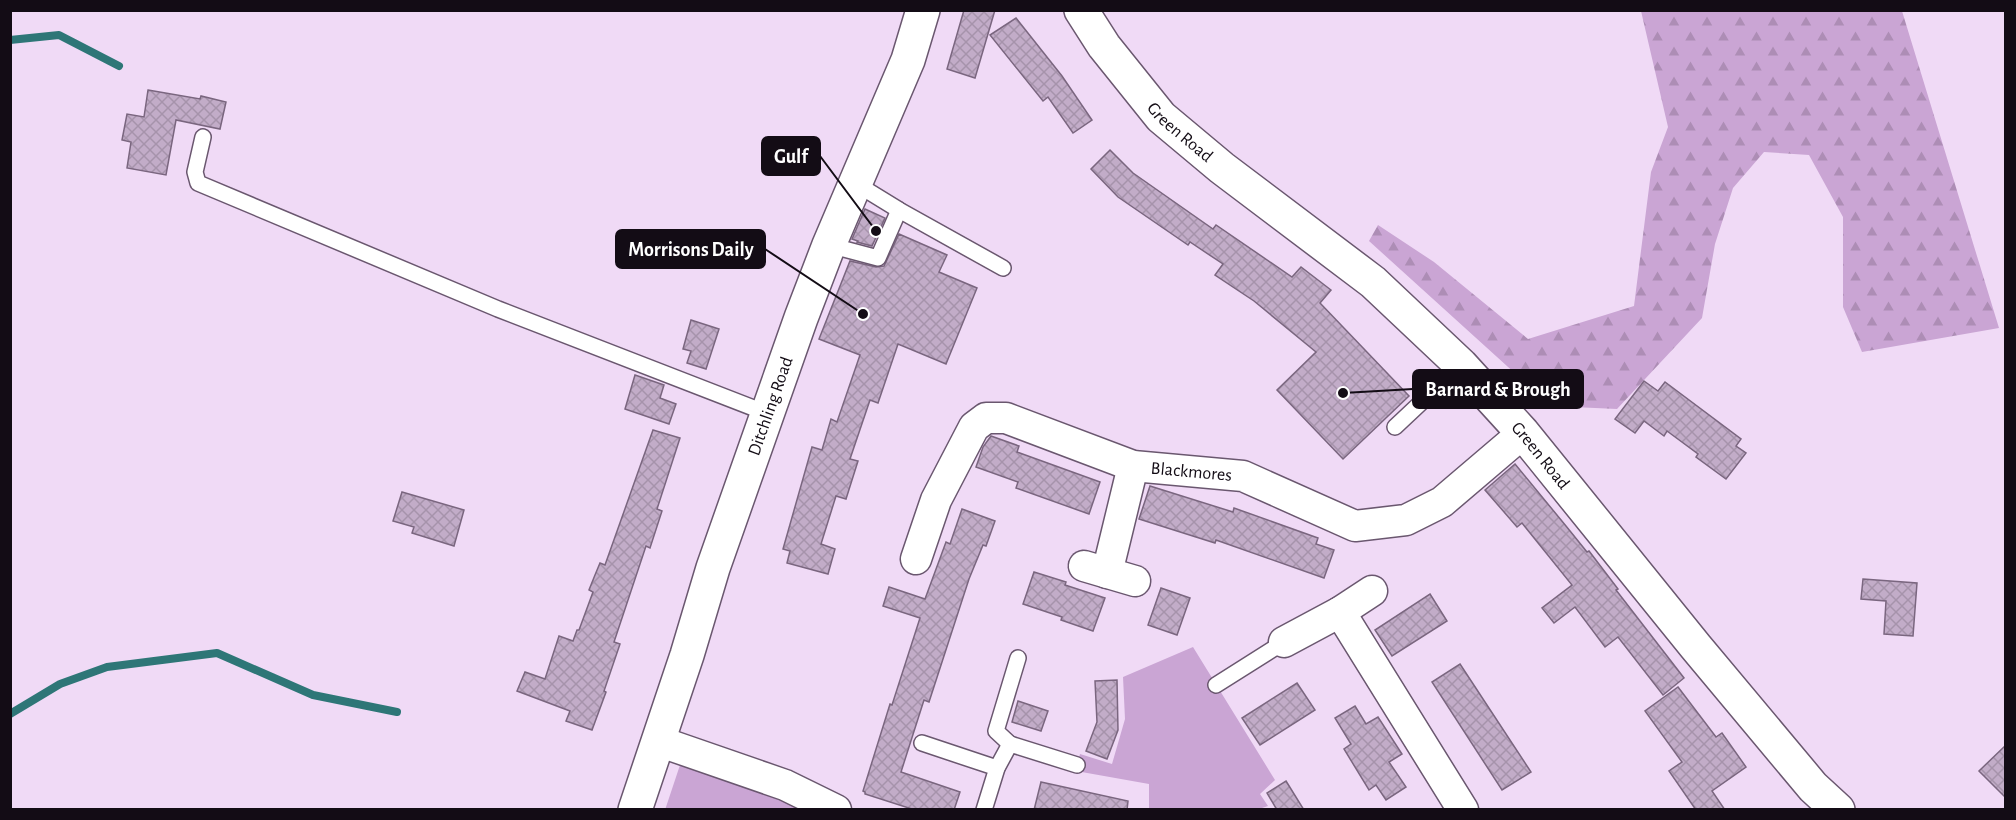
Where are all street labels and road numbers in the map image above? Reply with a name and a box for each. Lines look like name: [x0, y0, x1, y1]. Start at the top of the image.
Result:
street label: Green Road: [1143, 99, 1216, 166]
street label: Ditchling Road: [745, 355, 797, 458]
street label: Green Road: [1508, 419, 1573, 493]
street label: Blackmores: [1150, 460, 1233, 485]

